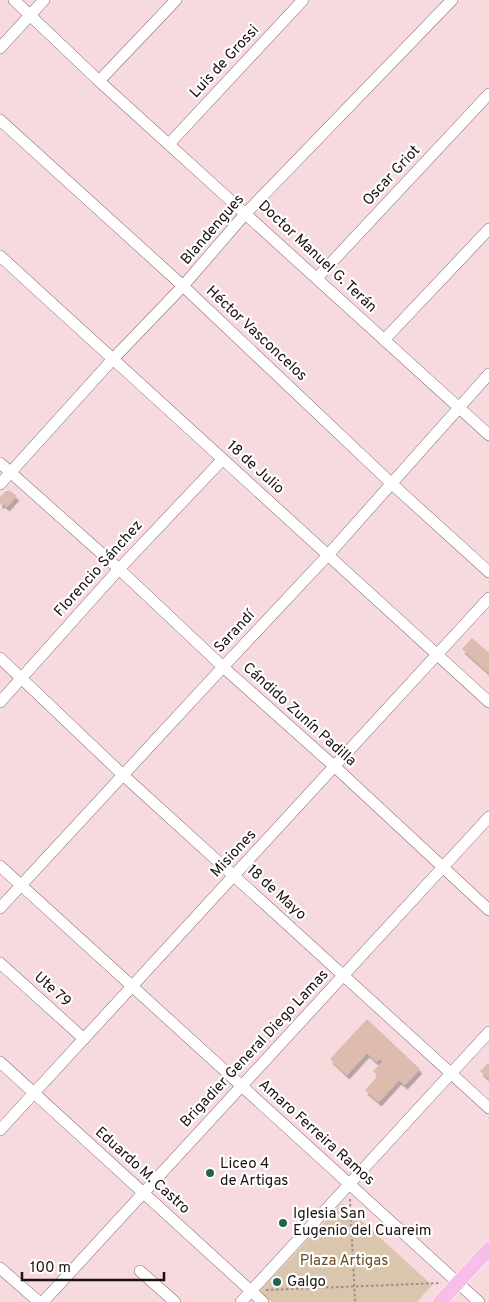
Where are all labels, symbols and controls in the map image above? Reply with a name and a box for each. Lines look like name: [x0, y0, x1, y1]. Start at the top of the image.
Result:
street label: Luis de Grossi: [186, 21, 264, 103]
street label: Oscar Griot: [359, 142, 425, 210]
street label: Blandengues: [177, 191, 249, 269]
street label: Doctor Manuel G. Terán: [254, 197, 380, 317]
street label: Héctor Vasconcelos: [201, 282, 311, 386]
street label: 18 de Julio: [222, 437, 288, 499]
street label: Florencio Sánchez: [51, 517, 147, 621]
street label: Sarandí: [210, 606, 260, 657]
street label: Cándido Zunín Padilla: [238, 659, 360, 771]
street label: Misiones: [207, 826, 261, 882]
street label: 18 de Mayo: [242, 861, 310, 925]
street label: Brigadier General Diego Lamas: [177, 966, 333, 1132]
street label: Ute 79: [29, 968, 75, 1012]
street label: Amaro Ferreira Ramos: [254, 1076, 378, 1190]
street label: Eduardo M. Castro: [90, 1123, 194, 1219]
place label: Liceo 4 de Artigas: [220, 1155, 288, 1191]
marker: Liceo 4 de Artigas: [204, 1167, 216, 1179]
place label: Iglesia San Eugenio del Cuareim: [293, 1205, 431, 1241]
marker: Iglesia San Eugenio del Cuareim: [277, 1217, 289, 1229]
scale bar: [22, 1250, 165, 1282]
park label: Plaza Artigas: [300, 1252, 388, 1271]
text: 100 m: [30, 1259, 71, 1278]
place label: Galgo: [287, 1273, 326, 1292]
marker: Galgo: [271, 1276, 283, 1288]

